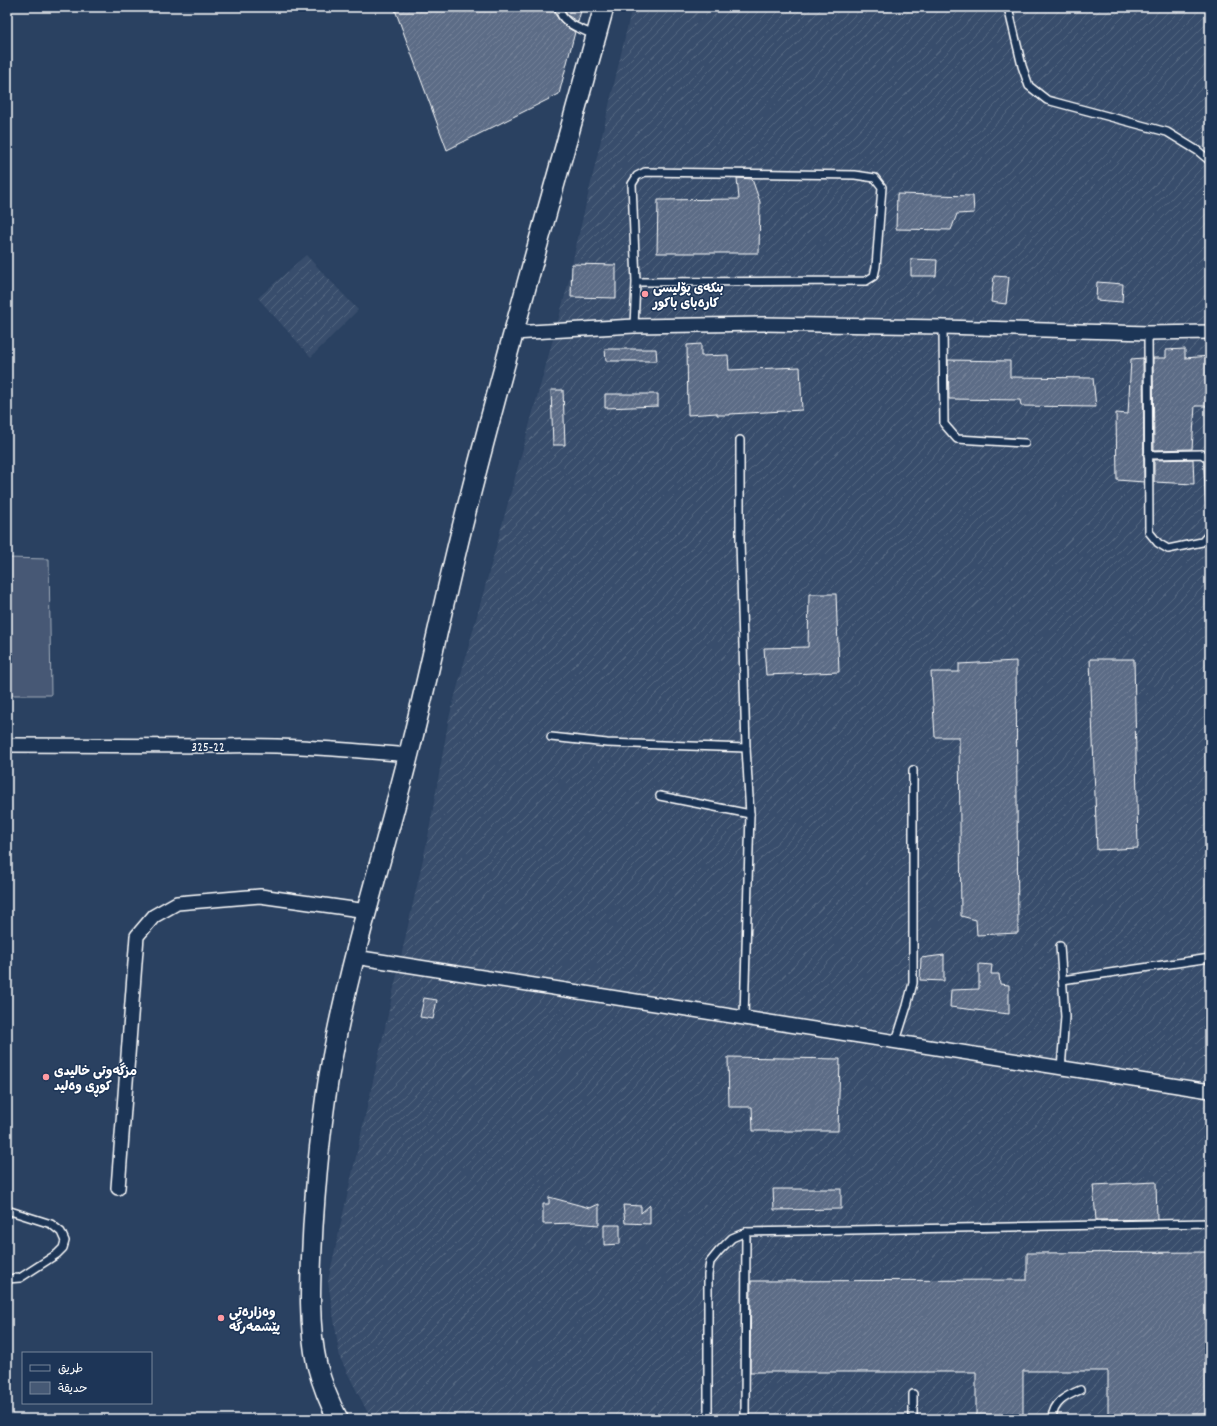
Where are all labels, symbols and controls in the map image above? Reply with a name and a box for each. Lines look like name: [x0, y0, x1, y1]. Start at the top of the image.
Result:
place label: بنکەی پۆلیسی کارەبای باکور: [652, 280, 724, 314]
marker: بنکەی پۆلیسی کارەبای باکور: [640, 289, 650, 299]
street label: 325-22: [191, 739, 225, 758]
place label: مزگەوتی خالیدی کوڕی وەلید: [54, 1062, 137, 1097]
marker: مزگەوتی خالیدی کوڕی وەلید: [41, 1072, 51, 1082]
place label: وەزارەتی پێشمەرگە: [229, 1304, 280, 1338]
marker: وەزارەتی پێشمەرگە: [216, 1313, 226, 1323]
legend: [22, 1352, 152, 1404]
text: طريق: [58, 1361, 83, 1378]
text: حديقة: [58, 1381, 87, 1398]

